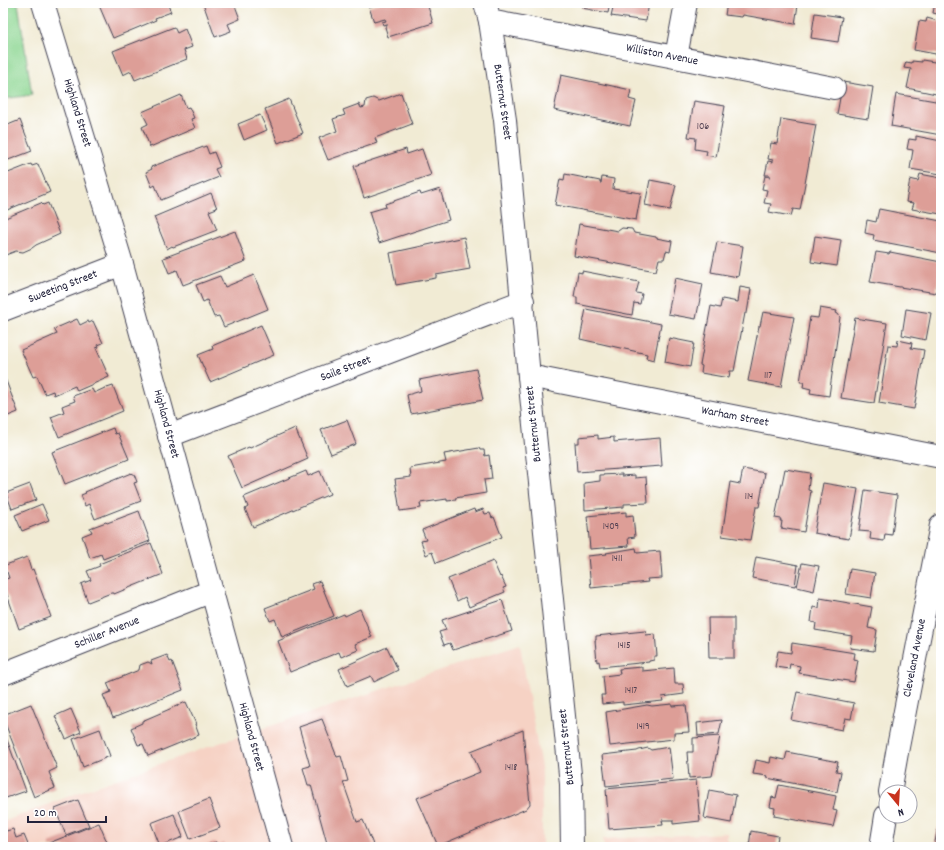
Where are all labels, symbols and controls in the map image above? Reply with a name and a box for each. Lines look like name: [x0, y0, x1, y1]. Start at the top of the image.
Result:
street label: Williston Avenue: [625, 40, 699, 70]
street label: Butternut Street: [488, 63, 516, 142]
street label: Highland Street: [59, 77, 96, 150]
house number: 106: [697, 120, 709, 134]
street label: Sweeting Street: [26, 266, 101, 308]
street label: Saile Street: [318, 351, 374, 386]
house number: 117: [764, 369, 772, 383]
street label: Butternut Street: [521, 385, 546, 463]
street label: Highland Street: [149, 388, 184, 461]
street label: Warham Street: [700, 402, 771, 432]
house number: 114: [745, 490, 753, 504]
house number: 1409: [603, 520, 619, 534]
house number: 1411: [612, 552, 622, 566]
street label: Schiller Avenue: [72, 612, 142, 654]
street label: Cleveland Avenue: [899, 617, 931, 699]
house number: 1415: [617, 639, 631, 653]
house number: 1417: [625, 684, 637, 698]
street label: Highland Street: [234, 701, 269, 774]
street label: Butternut Street: [554, 708, 579, 786]
house number: 1419: [636, 720, 650, 734]
house number: 1418: [505, 761, 517, 775]
north arrow: [878, 784, 918, 824]
scale bar: [28, 798, 106, 824]
text: N: [895, 803, 906, 820]
text: 20 m: [34, 805, 57, 822]

